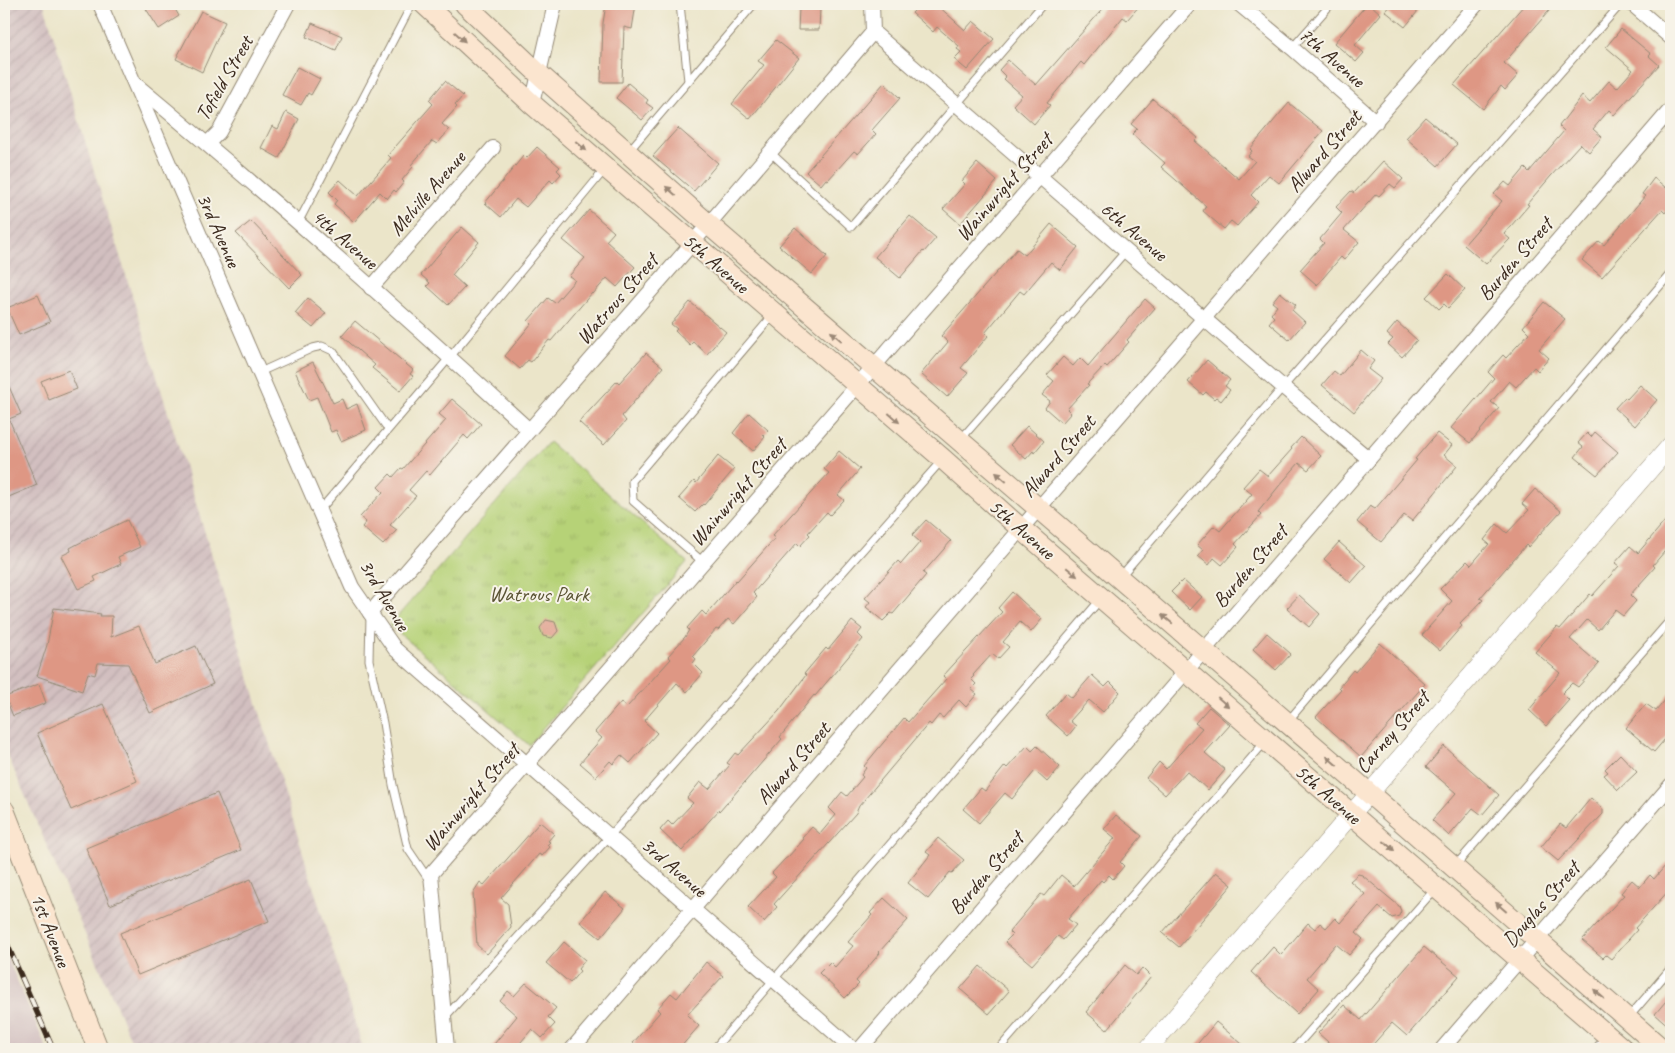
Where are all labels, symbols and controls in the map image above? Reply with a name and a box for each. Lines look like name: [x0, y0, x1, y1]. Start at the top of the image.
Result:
street label: 7th Avenue: [1294, 21, 1371, 94]
street label: Tofield Street: [189, 29, 260, 125]
one-way arrow: [454, 31, 466, 43]
street label: Alward Street: [1281, 103, 1368, 197]
street label: Wainwright Street: [950, 125, 1060, 246]
one-way arrow: [574, 140, 586, 152]
street label: Melville Avenue: [383, 144, 472, 241]
one-way arrow: [665, 186, 678, 197]
street label: 3rd Avenue: [191, 189, 247, 272]
street label: 6th Avenue: [1095, 196, 1174, 267]
street label: 4th Avenue: [307, 203, 384, 276]
street label: Burden Street: [1472, 210, 1560, 306]
street label: 5th Avenue: [678, 227, 755, 300]
street label: Watrous Street: [570, 246, 666, 350]
one-way arrow: [830, 330, 843, 341]
street label: Alward Street: [1015, 408, 1102, 502]
one-way arrow: [888, 412, 901, 423]
street label: Wainwright Street: [684, 430, 794, 551]
one-way arrow: [996, 471, 1008, 483]
street label: 5th Avenue: [984, 493, 1061, 566]
street label: Burden Street: [1207, 517, 1295, 613]
street label: 3rd Avenue: [354, 555, 417, 636]
one-way arrow: [1065, 566, 1078, 577]
park label: Watrous Park: [489, 581, 590, 607]
one-way arrow: [1160, 613, 1173, 624]
street label: Carney Street: [1349, 683, 1437, 779]
one-way arrow: [1216, 697, 1229, 708]
street label: Alward Street: [750, 715, 837, 809]
street label: Wainwright Street: [417, 735, 527, 856]
one-way arrow: [1326, 756, 1338, 767]
street label: 5th Avenue: [1290, 758, 1367, 831]
street label: Burden Street: [943, 824, 1031, 920]
street label: 3rd Avenue: [636, 831, 713, 903]
one-way arrow: [1382, 840, 1394, 852]
street label: Douglas Street: [1497, 854, 1587, 952]
street label: 1st Avenue: [25, 889, 77, 972]
one-way arrow: [1494, 902, 1507, 913]
one-way arrow: [1593, 988, 1605, 1000]

